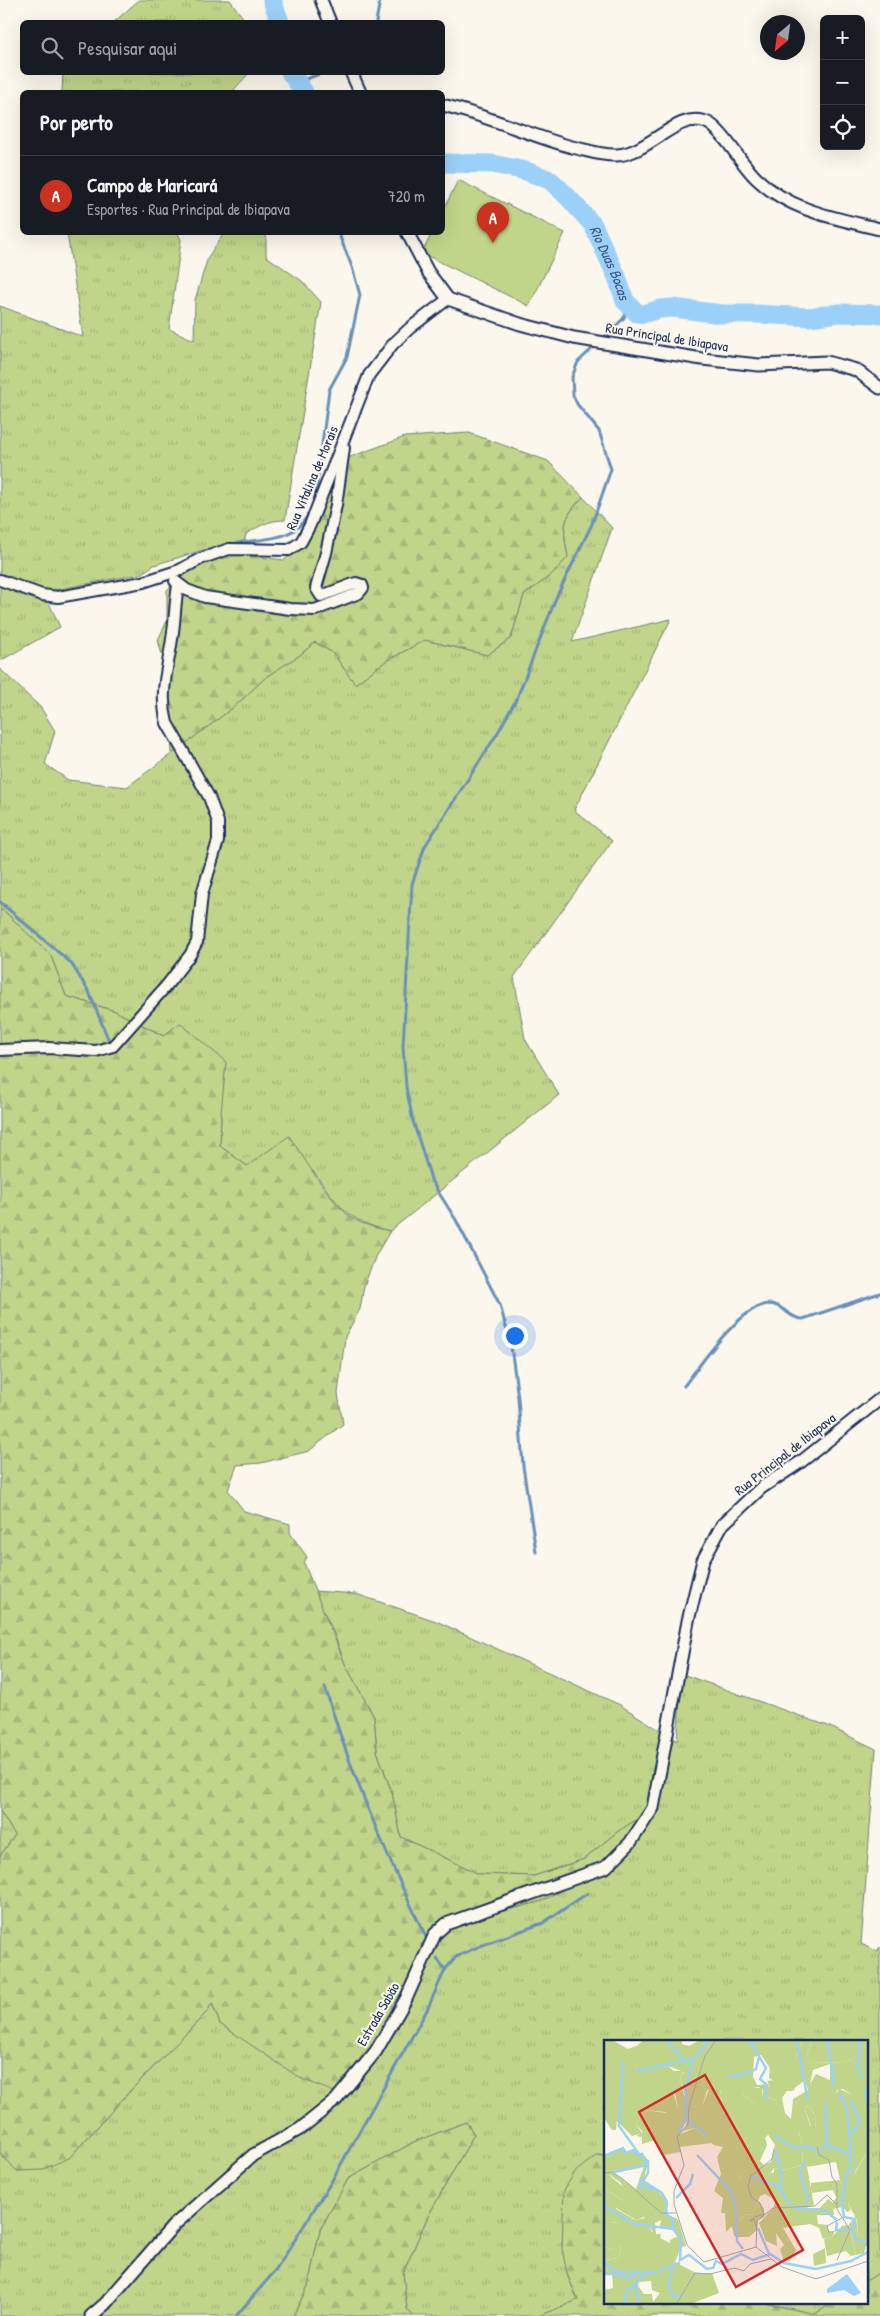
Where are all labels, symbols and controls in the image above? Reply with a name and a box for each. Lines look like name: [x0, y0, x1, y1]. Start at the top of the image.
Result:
north arrow: [760, 15, 805, 60]
map controls: [820, 15, 865, 150]
button: +: [820, 15, 865, 60]
search box: [20, 20, 445, 75]
icon: search: [38, 34, 66, 62]
text: Pesquisar aqui: [78, 35, 177, 61]
button: −: [820, 60, 865, 105]
button: locate: [820, 105, 865, 150]
text: Por perto: [40, 108, 113, 137]
text: Campo de Maricará: [87, 172, 217, 198]
text: A: [52, 185, 60, 207]
text: 720 m: [388, 185, 425, 207]
text: Esportes · Rua Principal de Ibiapava: [87, 198, 290, 220]
pin: A: [477, 202, 509, 243]
water label: Rio Duas Bocas: [585, 222, 635, 304]
street label: Rua Principal de Ibiapava: [604, 317, 730, 357]
street label: Rua Vitalina de Morais: [281, 423, 342, 533]
your location: [502, 1323, 528, 1349]
street label: Rua Principal de Ibiapava: [730, 1408, 840, 1500]
street label: Estrada Sabäo: [352, 1978, 404, 2049]
inset map: [604, 2040, 868, 2304]

